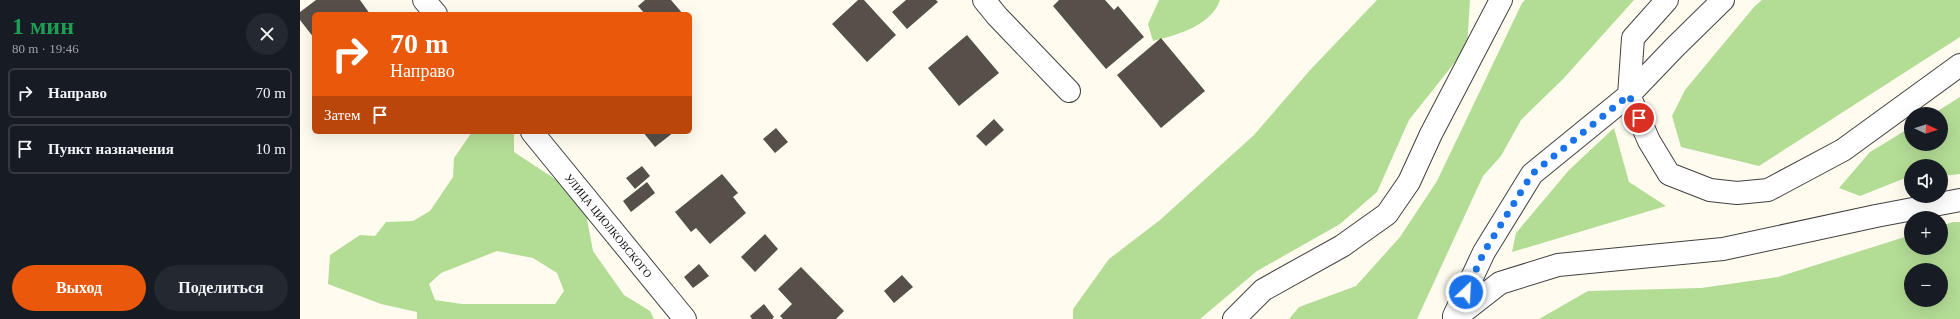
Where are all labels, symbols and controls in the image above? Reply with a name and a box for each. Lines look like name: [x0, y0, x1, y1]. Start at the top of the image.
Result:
text: 1 мин: [12, 13, 74, 39]
button: close: [246, 13, 288, 55]
icon: right: [324, 28, 376, 80]
text: 70 m: [390, 28, 448, 59]
text: 80 m · 19:46: [12, 41, 79, 56]
text: Направо: [390, 61, 455, 81]
icon: right: [14, 82, 36, 104]
text: Направо: [48, 85, 107, 101]
text: 70 m: [256, 85, 286, 101]
pin: [1622, 101, 1656, 135]
icon: arrive: [369, 104, 391, 126]
text: Затем: [324, 107, 361, 123]
icon: arrive: [1628, 107, 1650, 129]
north arrow: [1904, 107, 1948, 151]
map controls: [1904, 107, 1948, 307]
icon: arrive: [14, 138, 36, 160]
text: Пункт назначения: [48, 141, 174, 157]
text: 10 m: [256, 141, 286, 157]
button: sound: [1904, 159, 1948, 203]
street label: УЛИЦА ЦИОЛКОВСКОГО: [563, 171, 655, 280]
button: +: [1904, 211, 1948, 255]
button: −: [1904, 263, 1948, 307]
button: Выход: [12, 265, 146, 311]
button: Поделиться: [154, 265, 288, 311]
position arrow: [1445, 271, 1487, 313]

